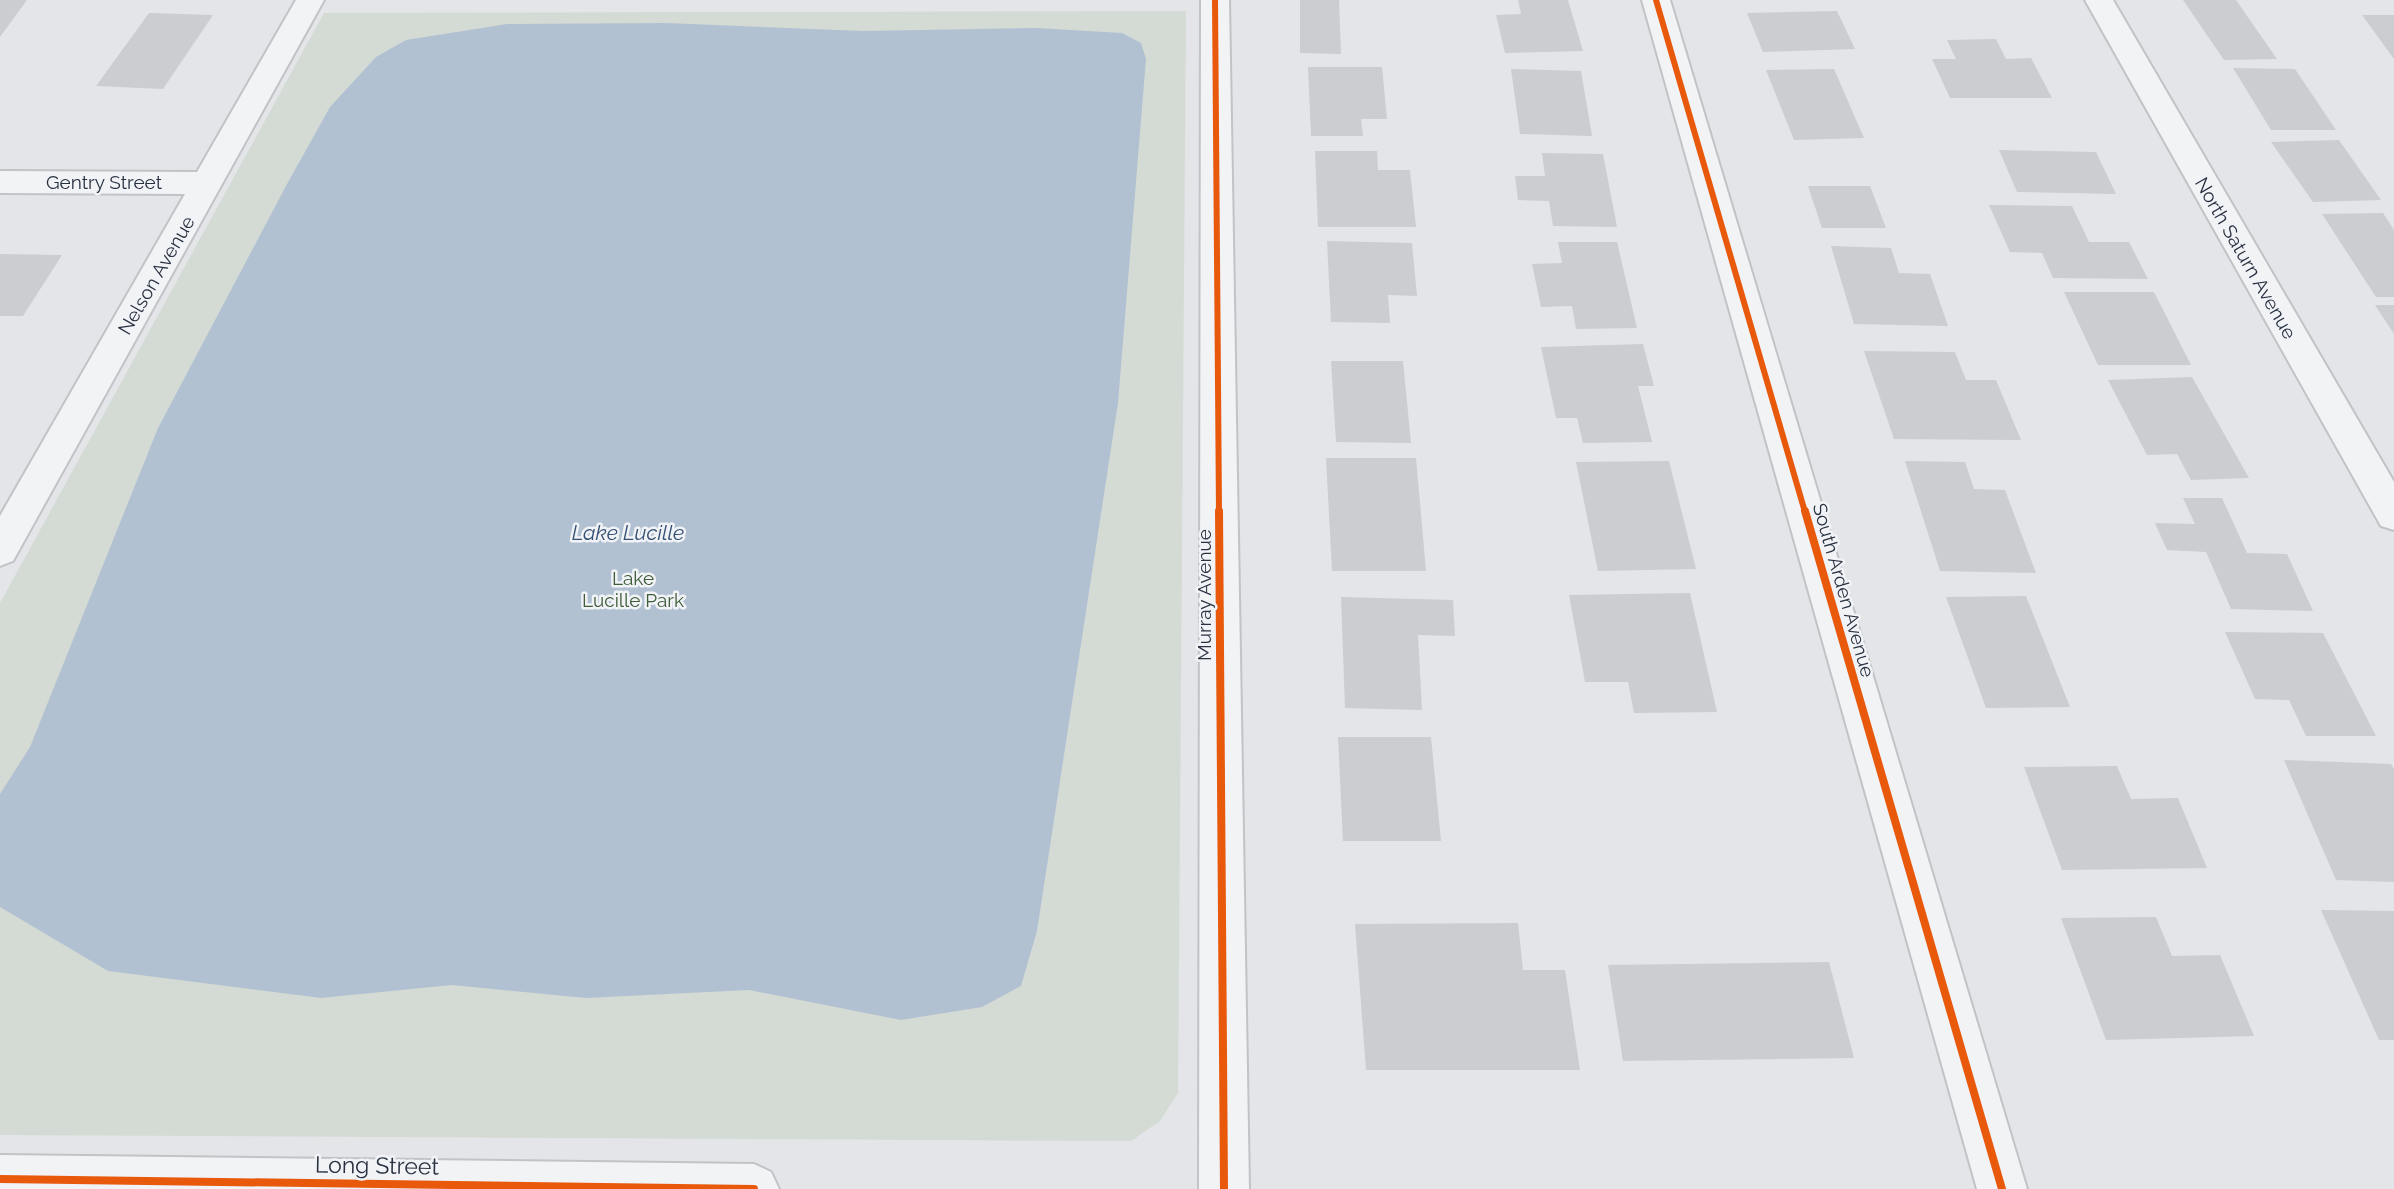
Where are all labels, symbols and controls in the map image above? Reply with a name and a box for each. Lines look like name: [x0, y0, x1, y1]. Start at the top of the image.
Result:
street label: Gentry Street: [46, 171, 163, 193]
street label: North Saturn Avenue: [2191, 173, 2301, 343]
street label: Nelson Avenue: [113, 212, 199, 338]
street label: South Arden Avenue: [1809, 500, 1879, 680]
water label: Lake Lucille: [572, 520, 684, 545]
street label: Murray Avenue: [1193, 529, 1215, 661]
park label: Lake Lucille Park: [582, 567, 684, 611]
street label: Long Street: [315, 1150, 440, 1180]

